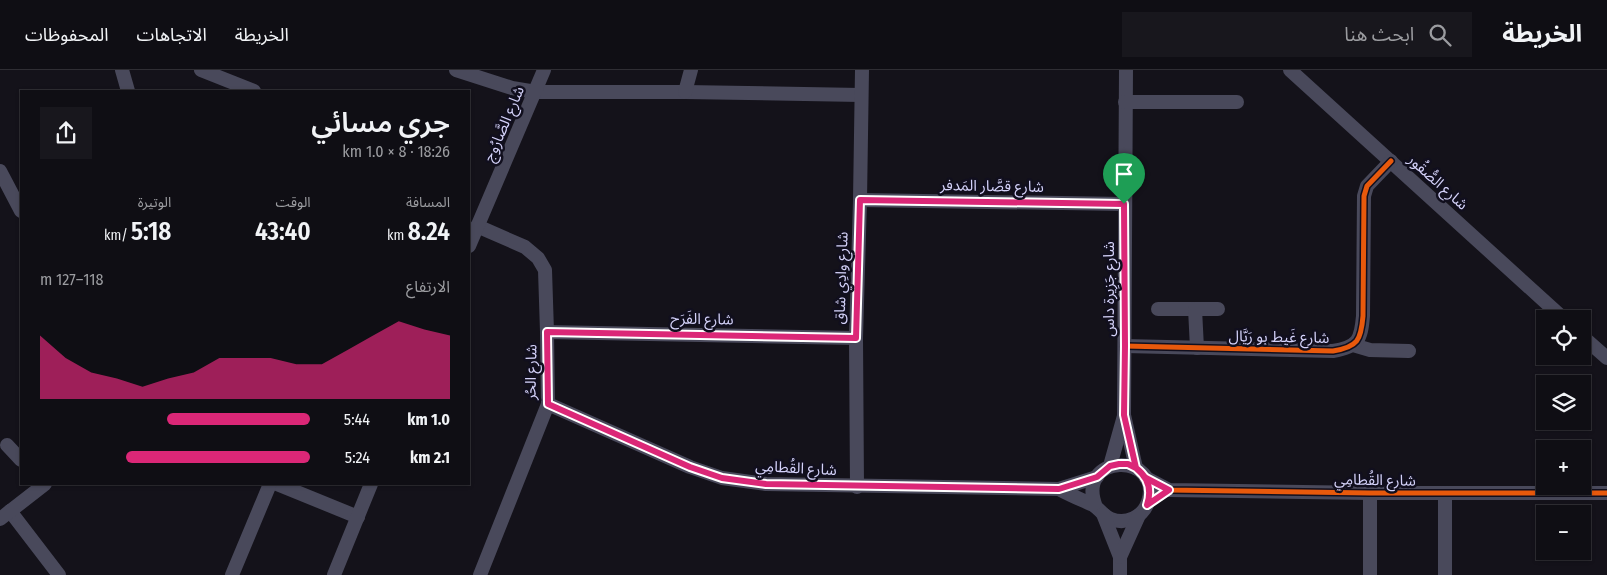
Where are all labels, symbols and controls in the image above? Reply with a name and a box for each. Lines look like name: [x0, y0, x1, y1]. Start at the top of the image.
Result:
search box: [1122, 12, 1472, 57]
text: الخريطة: [1502, 20, 1582, 48]
icon: search: [1426, 21, 1454, 49]
text: ابحث هنا: [1344, 23, 1414, 46]
text: المحفوظات: [25, 24, 109, 46]
text: الاتجاهات: [137, 24, 207, 46]
text: الخريطة: [235, 24, 289, 46]
street label: شارع الصَّارُوج: [480, 83, 531, 166]
text: جري مسائي: [311, 106, 450, 139]
button: share: [40, 107, 92, 159]
text: 18:26 · 8 × 1.0 km: [342, 142, 450, 161]
street label: شارع الصُّقُور: [1402, 149, 1473, 216]
pin: [1103, 153, 1145, 204]
icon: arrive: [1110, 160, 1138, 188]
street label: شارع قصَّار المَدفر: [939, 176, 1044, 199]
text: الوتيرة: [138, 194, 171, 211]
text: الوقت: [276, 194, 311, 211]
text: المسافة: [406, 194, 450, 211]
text: 5:18: [131, 217, 171, 247]
text: 43:40: [255, 217, 311, 247]
text: 8.24: [408, 217, 450, 247]
text: /km: [104, 227, 131, 244]
text: km: [387, 227, 408, 244]
street label: شارع وادِي شاق: [830, 231, 855, 325]
street label: شارع جَزِيرة داس: [1100, 241, 1121, 337]
text: 118–127 m: [40, 270, 104, 289]
text: الارتفاع: [406, 277, 450, 296]
street label: شارع الفَرَح: [670, 309, 734, 332]
map controls: [1536, 310, 1591, 560]
button: locate: [1536, 310, 1591, 365]
street label: شارع غَيط بو رَيَّال: [1228, 327, 1330, 350]
street label: شارع الحُر: [521, 344, 543, 401]
button: layers: [1536, 375, 1591, 430]
text: 5:44: [344, 410, 370, 429]
text: 1.0 km: [407, 410, 450, 429]
button: +: [1536, 440, 1591, 495]
text: 5:24: [345, 448, 370, 467]
text: 2.1 km: [410, 448, 450, 467]
street label: شارع القُطامِي: [755, 455, 838, 482]
street label: شارع القُطامِي: [1334, 469, 1416, 493]
button: −: [1536, 505, 1591, 560]

